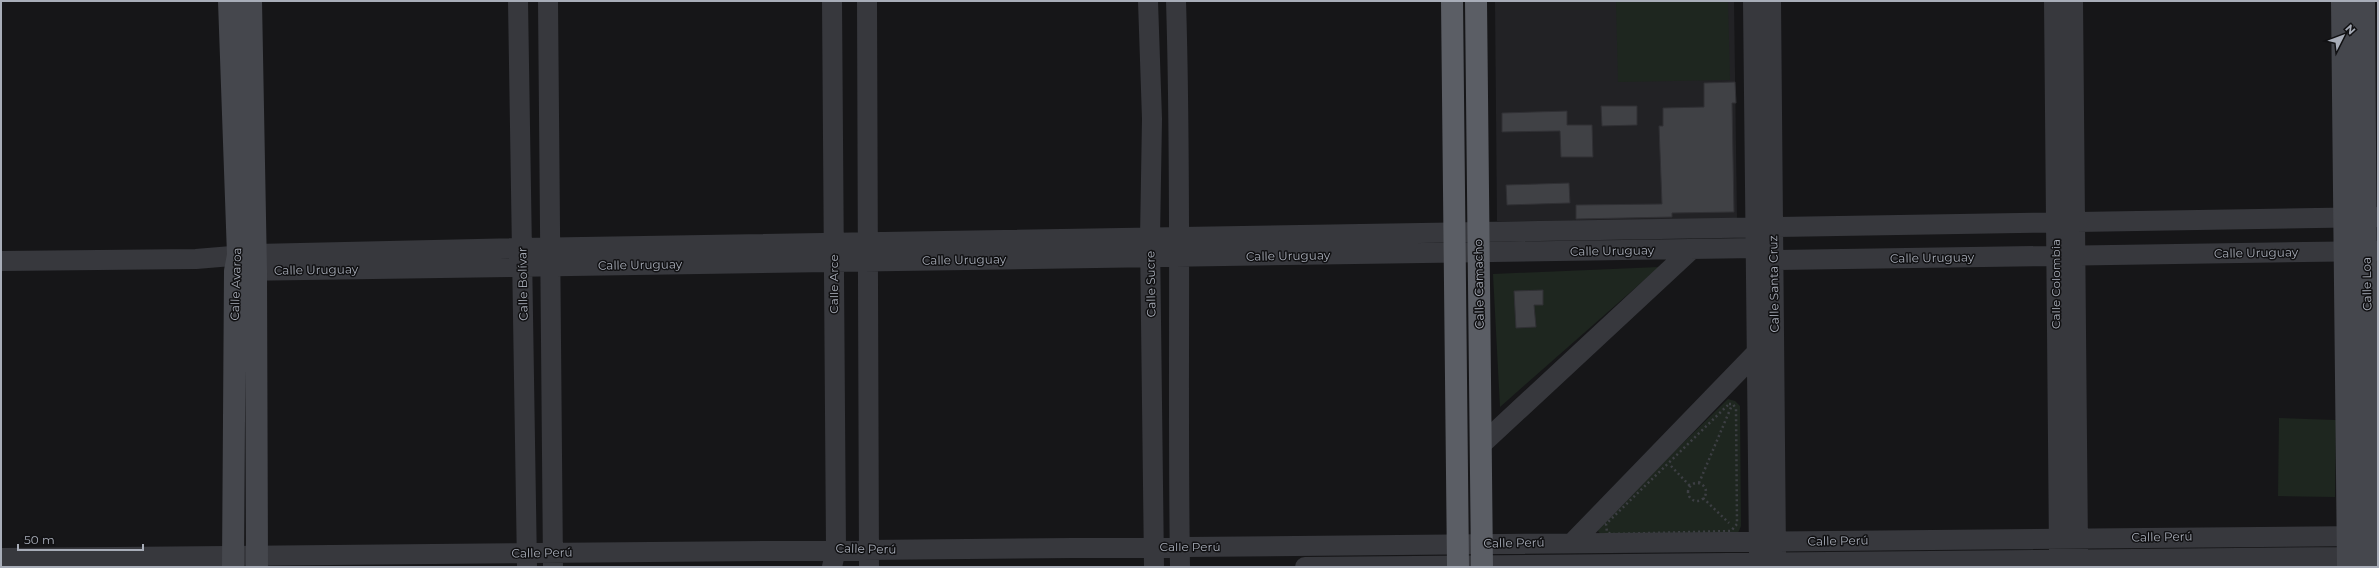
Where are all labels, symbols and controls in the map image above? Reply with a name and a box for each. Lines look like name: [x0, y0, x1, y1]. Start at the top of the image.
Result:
north arrow: [2323, 16, 2363, 56]
text: N: [2342, 21, 2359, 37]
street label: Calle Santa Cruz: [1765, 235, 1782, 333]
street label: Calle Camacho: [1470, 239, 1487, 329]
street label: Calle Colombia: [2048, 239, 2063, 329]
street label: Calle Uruguay: [1570, 242, 1655, 259]
street label: Calle Uruguay: [2214, 244, 2299, 261]
street label: Calle Avaroa: [227, 247, 244, 321]
street label: Calle Bolívar: [514, 247, 531, 321]
street label: Calle Uruguay: [1246, 247, 1331, 264]
street label: Calle Uruguay: [1890, 249, 1975, 266]
street label: Calle Uruguay: [922, 251, 1007, 268]
street label: Calle Sucre: [1142, 251, 1159, 317]
street label: Calle Arce: [826, 254, 841, 314]
street label: Calle Uruguay: [598, 256, 683, 273]
street label: Calle Loa: [2359, 257, 2374, 311]
street label: Calle Uruguay: [274, 261, 359, 278]
scale bar: [18, 526, 143, 552]
street label: Calle Perú: [2131, 528, 2193, 545]
text: 50 m: [24, 532, 55, 547]
street label: Calle Perú: [1807, 532, 1869, 549]
street label: Calle Perú: [1483, 534, 1545, 551]
street label: Calle Perú: [1160, 539, 1220, 554]
street label: Calle Perú: [835, 540, 897, 557]
street label: Calle Perú: [511, 544, 573, 561]

